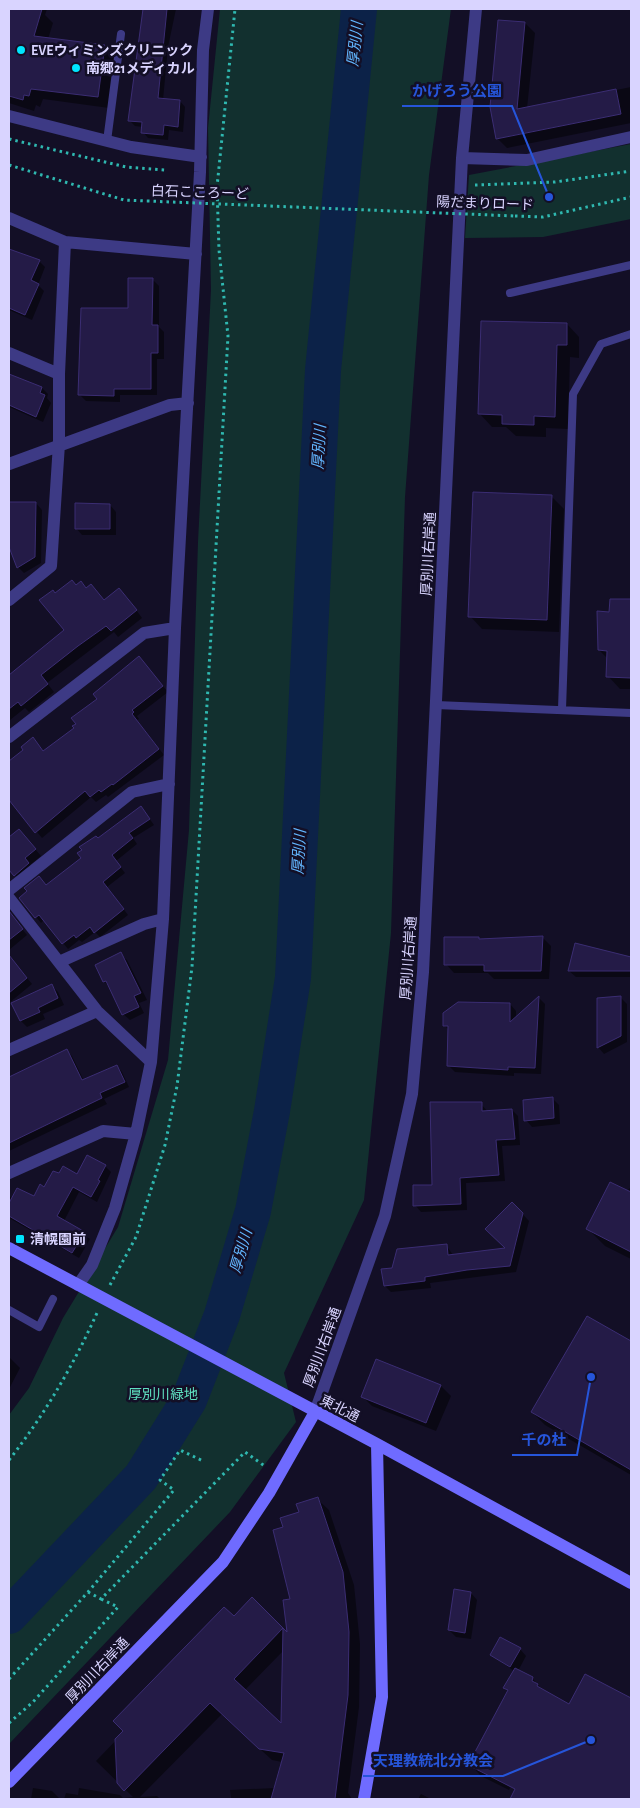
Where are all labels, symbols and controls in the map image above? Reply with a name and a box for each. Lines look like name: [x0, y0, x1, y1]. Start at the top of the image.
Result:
water label: 厚別川: [345, 19, 366, 67]
place label: EVEウィミンズクリニック: [31, 42, 193, 58]
marker: EVEウィミンズクリニック: [15, 44, 27, 56]
place label: 南郷21メディカル: [86, 60, 195, 76]
marker: 南郷21メディカル: [70, 62, 82, 74]
callout: かげろう公園: [402, 76, 512, 106]
text: かげろう公園: [412, 83, 502, 99]
street label: 白石こころーど: [151, 183, 249, 202]
street label: 陽だまりロード: [436, 194, 534, 213]
water label: 厚別川: [310, 422, 328, 470]
street label: 厚別川右岸通: [419, 512, 438, 596]
water label: 厚別川: [290, 827, 308, 875]
street label: 厚別川右岸通: [398, 916, 419, 1000]
water label: 厚別川: [227, 1225, 255, 1275]
place label: 清幌園前: [30, 1231, 86, 1247]
marker: 清幌園前: [14, 1233, 26, 1245]
street label: 厚別川右岸通: [301, 1305, 344, 1389]
park label: 厚別川緑地: [128, 1387, 198, 1402]
street label: 東北通: [318, 1391, 362, 1425]
callout: 千の杜: [512, 1425, 577, 1455]
text: 千の杜: [521, 1432, 567, 1448]
street label: 厚別川右岸通: [63, 1635, 132, 1706]
callout: 天理教統北分教会: [363, 1746, 503, 1776]
text: 天理教統北分教会: [373, 1753, 493, 1769]

